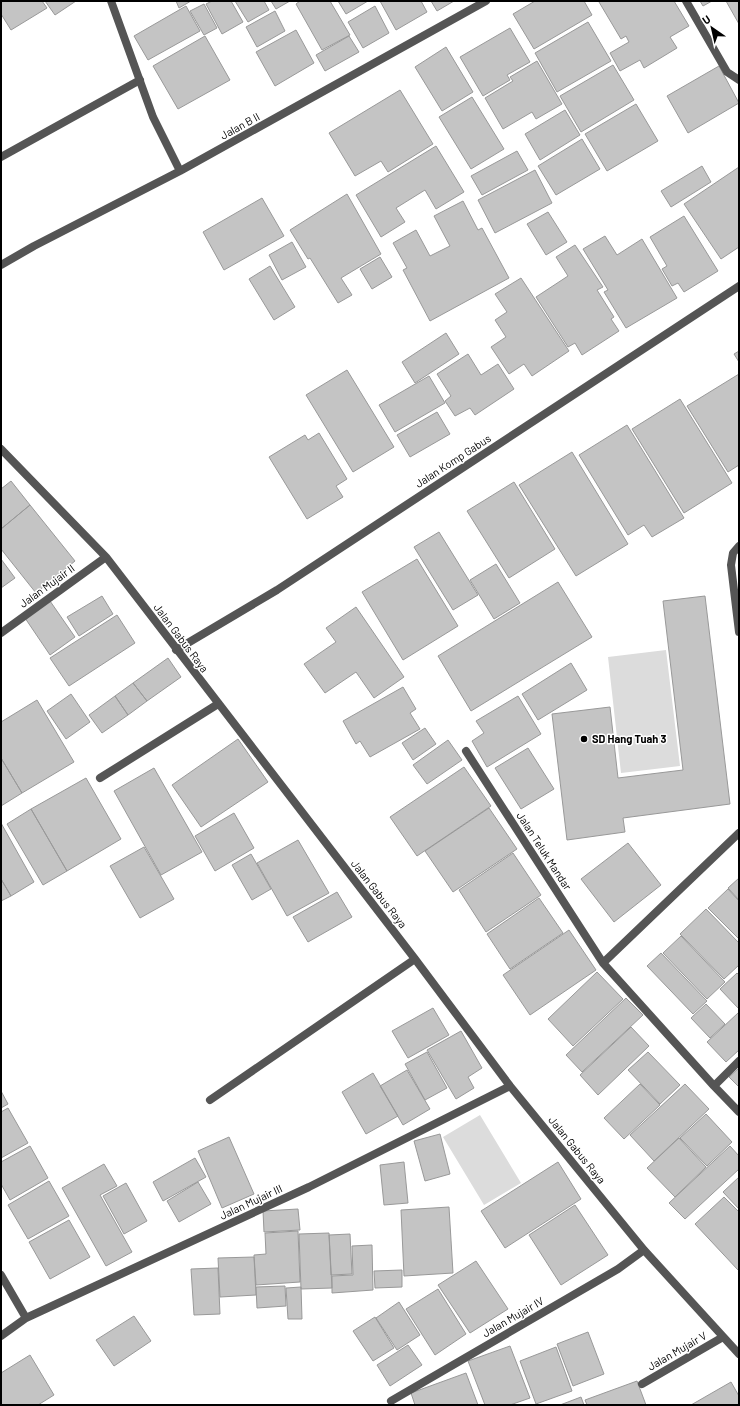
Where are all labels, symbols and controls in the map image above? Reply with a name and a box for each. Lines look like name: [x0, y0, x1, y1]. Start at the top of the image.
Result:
north arrow: [692, 8, 732, 48]
text: U: [700, 12, 713, 27]
street label: Jalan B II: [218, 109, 262, 142]
street label: Jalan Komp Gabus: [412, 431, 493, 490]
street label: Jalan Mujair II: [17, 561, 77, 610]
street label: Jalan Gabus Raya: [151, 601, 212, 675]
place label: SD Hang Tuah 3: [592, 732, 667, 745]
marker: SD Hang Tuah 3: [579, 734, 589, 744]
street label: Jalan Teluk Mandar: [514, 809, 575, 892]
street label: Jalan Gabus Raya: [349, 857, 410, 930]
street label: Jalan Gabus Raya: [546, 1113, 608, 1186]
street label: Jalan Mujair III: [217, 1181, 284, 1222]
street label: Jalan Mujair IV: [480, 1294, 546, 1339]
street label: Jalan Mujair V: [645, 1328, 709, 1373]

